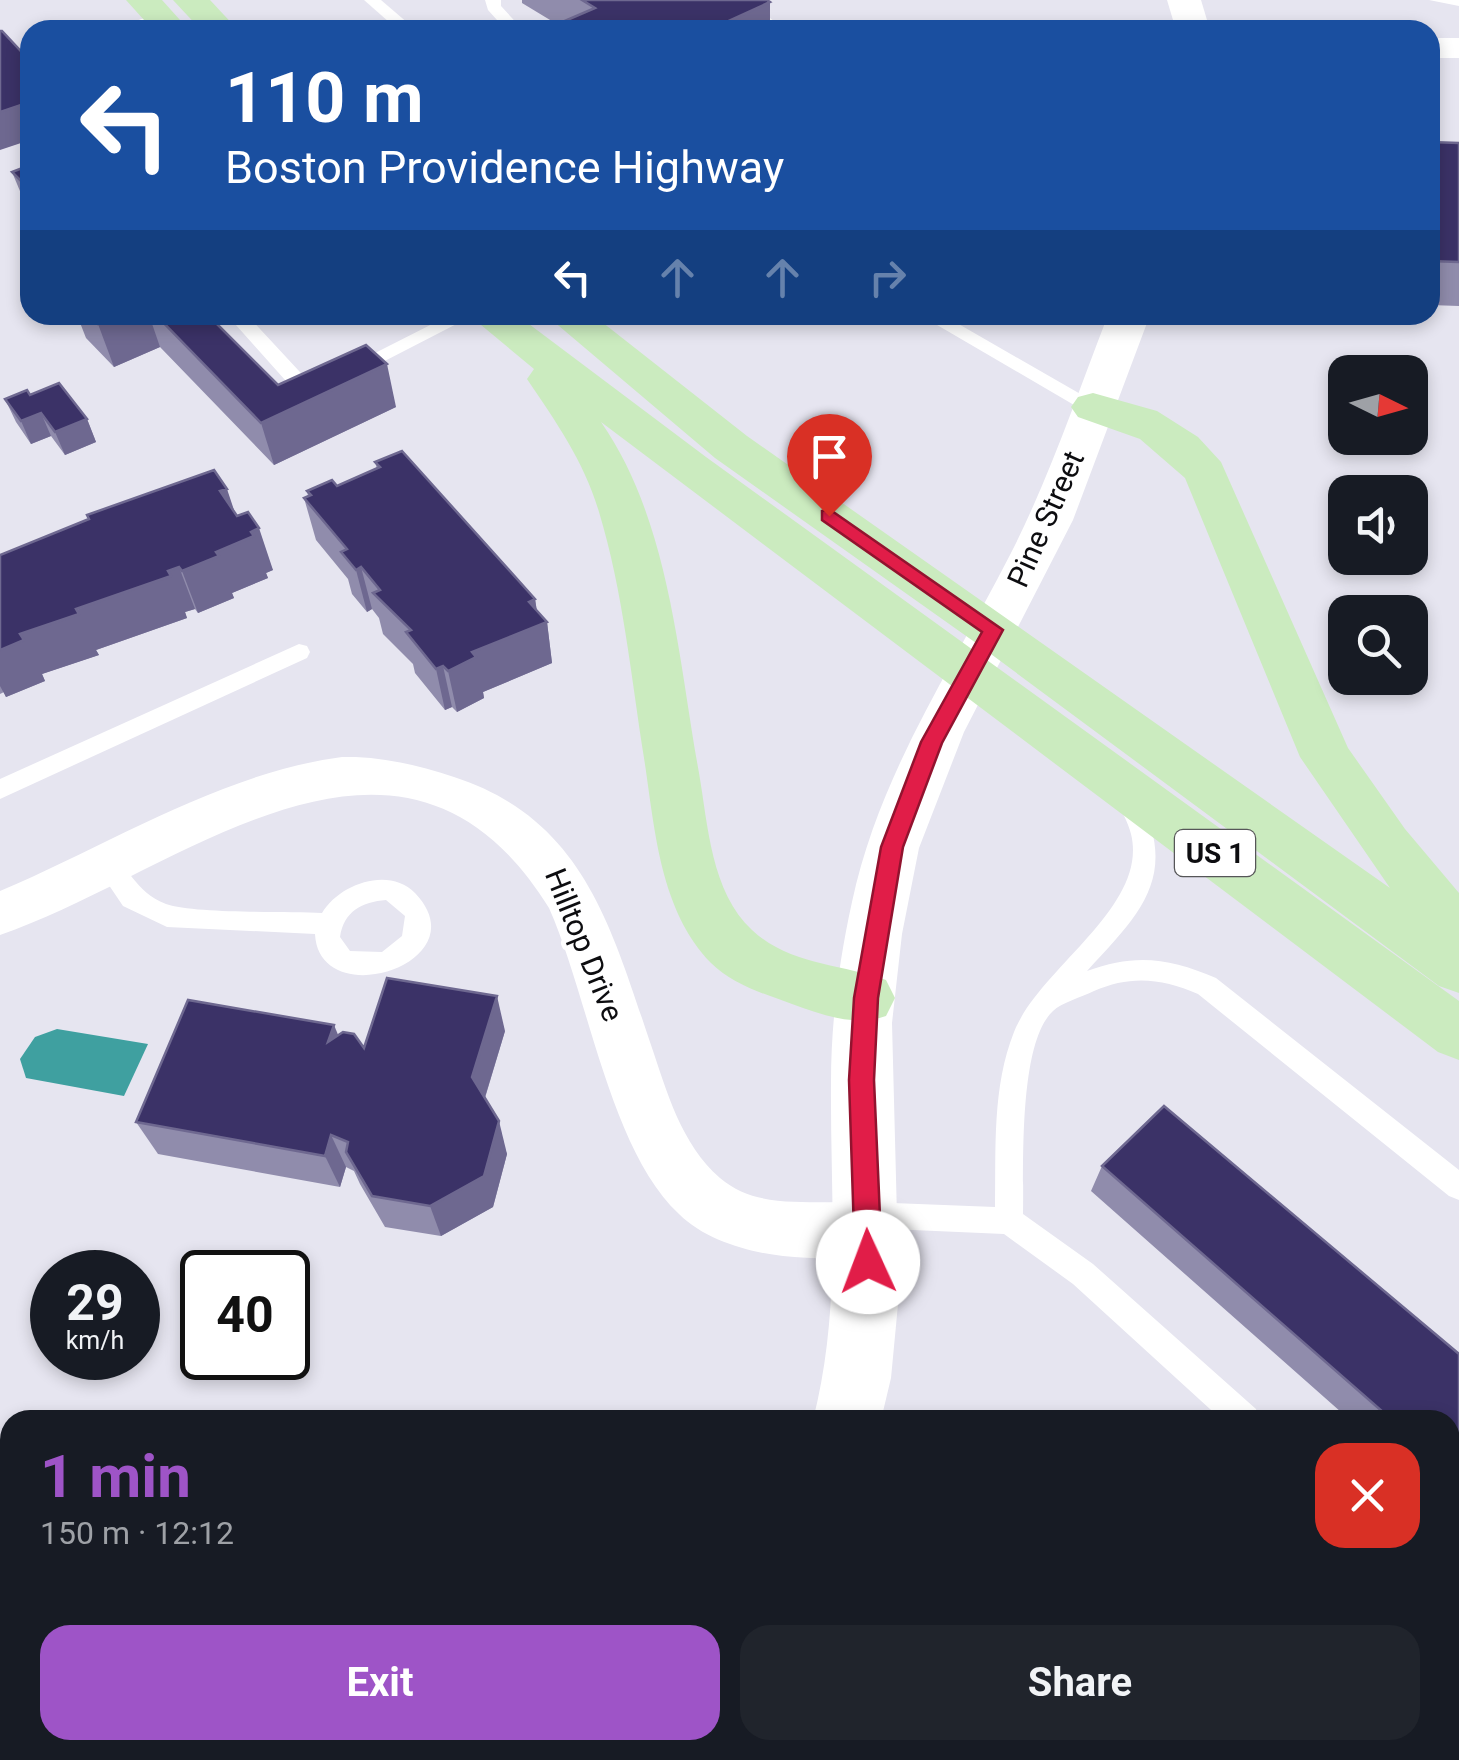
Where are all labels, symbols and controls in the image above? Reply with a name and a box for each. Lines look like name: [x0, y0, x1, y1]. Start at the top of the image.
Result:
text: 110 m: [225, 57, 424, 139]
icon: left: [60, 60, 190, 190]
text: Boston Providence Highway: [225, 141, 784, 194]
icon: left: [545, 250, 600, 305]
icon: ahead: [650, 250, 705, 305]
icon: ahead: [755, 250, 810, 305]
icon: right: [860, 250, 915, 305]
north arrow: [1328, 355, 1428, 455]
map controls: [1328, 355, 1428, 695]
pin: [787, 414, 872, 517]
icon: arrive: [802, 429, 857, 484]
street label: Pine Street: [1000, 445, 1091, 592]
button: sound: [1328, 475, 1428, 575]
button: search: [1328, 595, 1428, 695]
road number: US 1: [1175, 830, 1255, 876]
street label: Hilltop Drive: [538, 863, 631, 1026]
position arrow: [816, 1210, 920, 1314]
speed limit sign: 40: [180, 1250, 310, 1380]
text: 29: [66, 1274, 124, 1332]
text: km/h: [66, 1326, 124, 1355]
text: 1 min: [40, 1441, 191, 1512]
button: close: [1315, 1443, 1420, 1548]
text: 150 m · 12:12: [40, 1514, 234, 1552]
button: Exit: [40, 1625, 720, 1740]
button: Share: [740, 1625, 1420, 1740]

